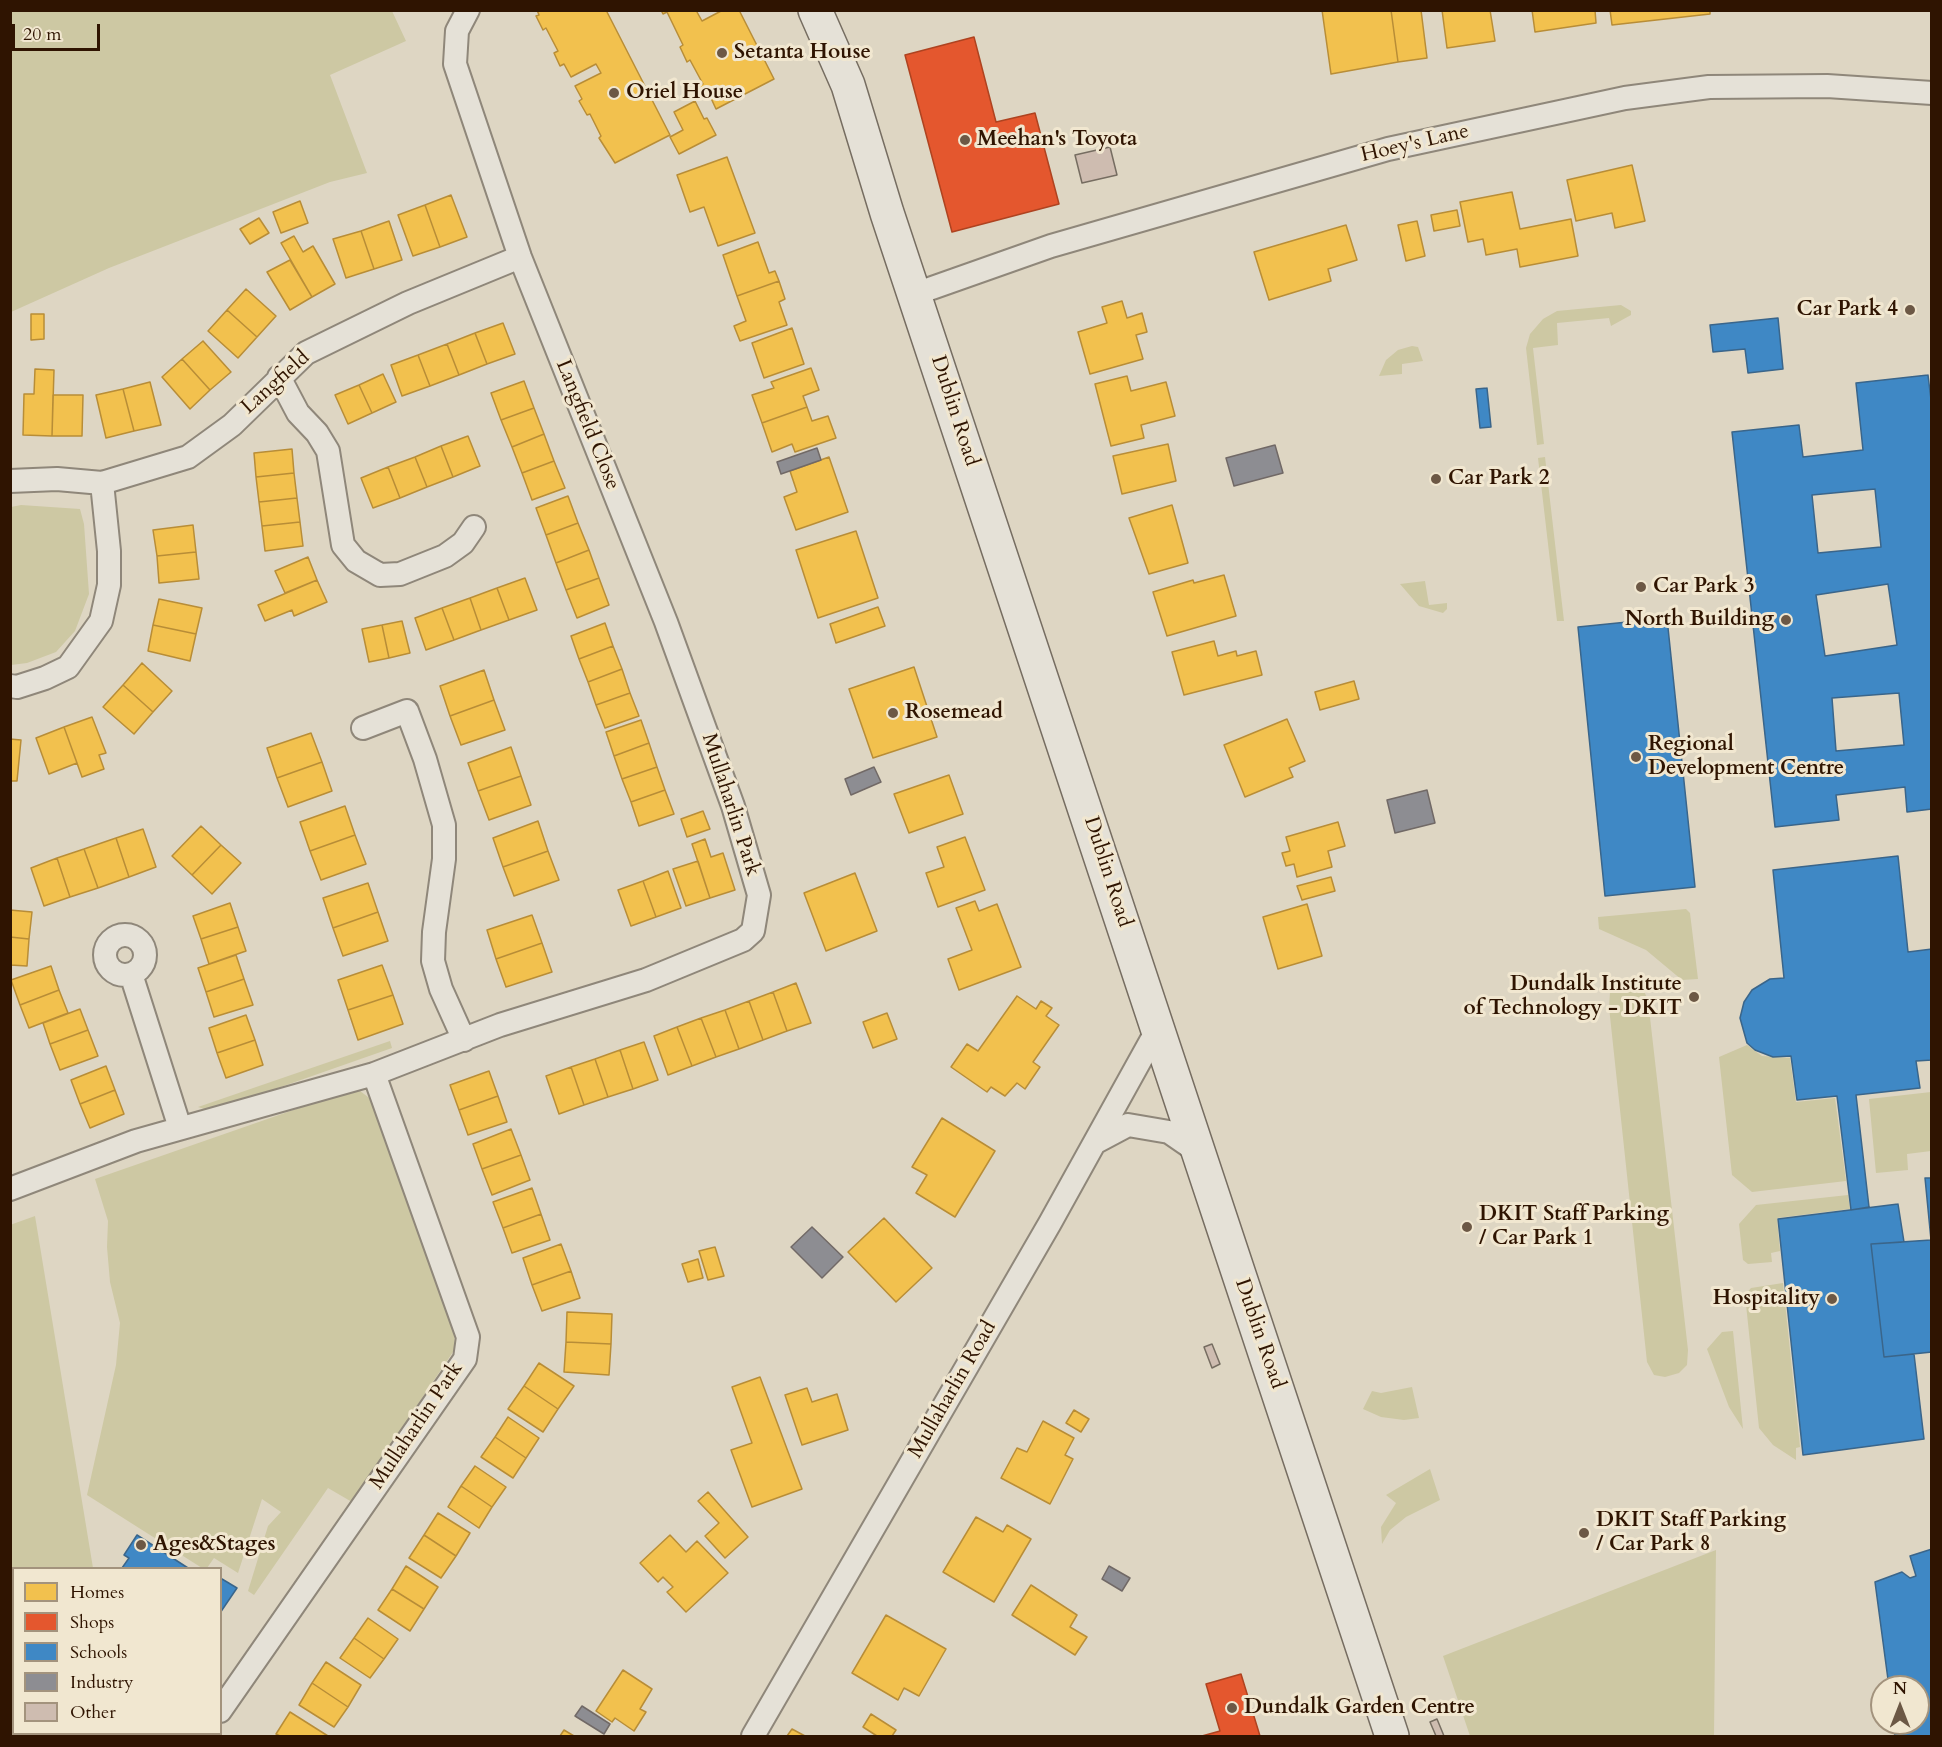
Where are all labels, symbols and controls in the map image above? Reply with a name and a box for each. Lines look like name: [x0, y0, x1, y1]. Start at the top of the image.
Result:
scale bar: [15, 12, 104, 50]
text: 20 m: [23, 22, 62, 47]
place label: Setanta House: [734, 40, 871, 66]
marker: Setanta House: [715, 46, 729, 60]
place label: Oriel House: [626, 80, 743, 106]
marker: Oriel House: [607, 86, 621, 100]
street label: Hoey's Lane: [1358, 119, 1472, 169]
place label: Meehan's Toyota: [977, 127, 1137, 153]
marker: Meehan's Toyota: [958, 133, 972, 147]
place label: Car Park 4: [1797, 297, 1898, 323]
marker: Car Park 4: [1903, 303, 1917, 317]
street label: Langfield: [237, 346, 315, 420]
street label: Dublin Road: [924, 352, 984, 470]
street label: Langfield Close: [549, 356, 625, 494]
place label: Car Park 2: [1448, 466, 1549, 492]
marker: Car Park 2: [1429, 472, 1443, 486]
place label: Car Park 3: [1653, 574, 1754, 600]
marker: Car Park 3: [1634, 580, 1648, 594]
place label: North Building: [1625, 607, 1774, 633]
marker: North Building: [1779, 613, 1793, 627]
place label: Rosemead: [905, 700, 1003, 726]
marker: Rosemead: [886, 706, 900, 720]
street label: Mullaharlin Park: [695, 730, 765, 880]
place label: Regional Development Centre: [1648, 732, 1844, 782]
marker: Regional Development Centre: [1629, 750, 1643, 764]
street label: Dublin Road: [1077, 813, 1137, 931]
place label: Dundalk Institute of Technology - DKIT: [1463, 972, 1682, 1022]
marker: Dundalk Institute of Technology - DKIT: [1687, 990, 1701, 1004]
place label: DKIT Staff Parking / Car Park 1: [1479, 1202, 1669, 1252]
marker: DKIT Staff Parking / Car Park 1: [1460, 1220, 1474, 1234]
street label: Dublin Road: [1228, 1276, 1290, 1392]
place label: Hospitality: [1713, 1286, 1820, 1312]
marker: Hospitality: [1825, 1292, 1839, 1306]
street label: Mullaharlin Road: [904, 1317, 1002, 1463]
street label: Mullaharlin Park: [365, 1357, 469, 1495]
place label: DKIT Staff Parking / Car Park 8: [1596, 1508, 1786, 1558]
marker: DKIT Staff Parking / Car Park 8: [1577, 1526, 1591, 1540]
place label: Ages&Stages: [153, 1532, 276, 1558]
marker: Ages&Stages: [134, 1538, 148, 1552]
legend: [12, 1567, 222, 1735]
text: Homes: [70, 1580, 124, 1605]
text: Shops: [70, 1610, 114, 1635]
text: Schools: [70, 1640, 127, 1665]
text: Industry: [70, 1670, 134, 1695]
north arrow: [1870, 1675, 1930, 1735]
text: N: [1893, 1678, 1907, 1700]
place label: Dundalk Garden Centre: [1244, 1695, 1475, 1721]
text: Other: [70, 1700, 116, 1725]
marker: Dundalk Garden Centre: [1225, 1701, 1239, 1715]

